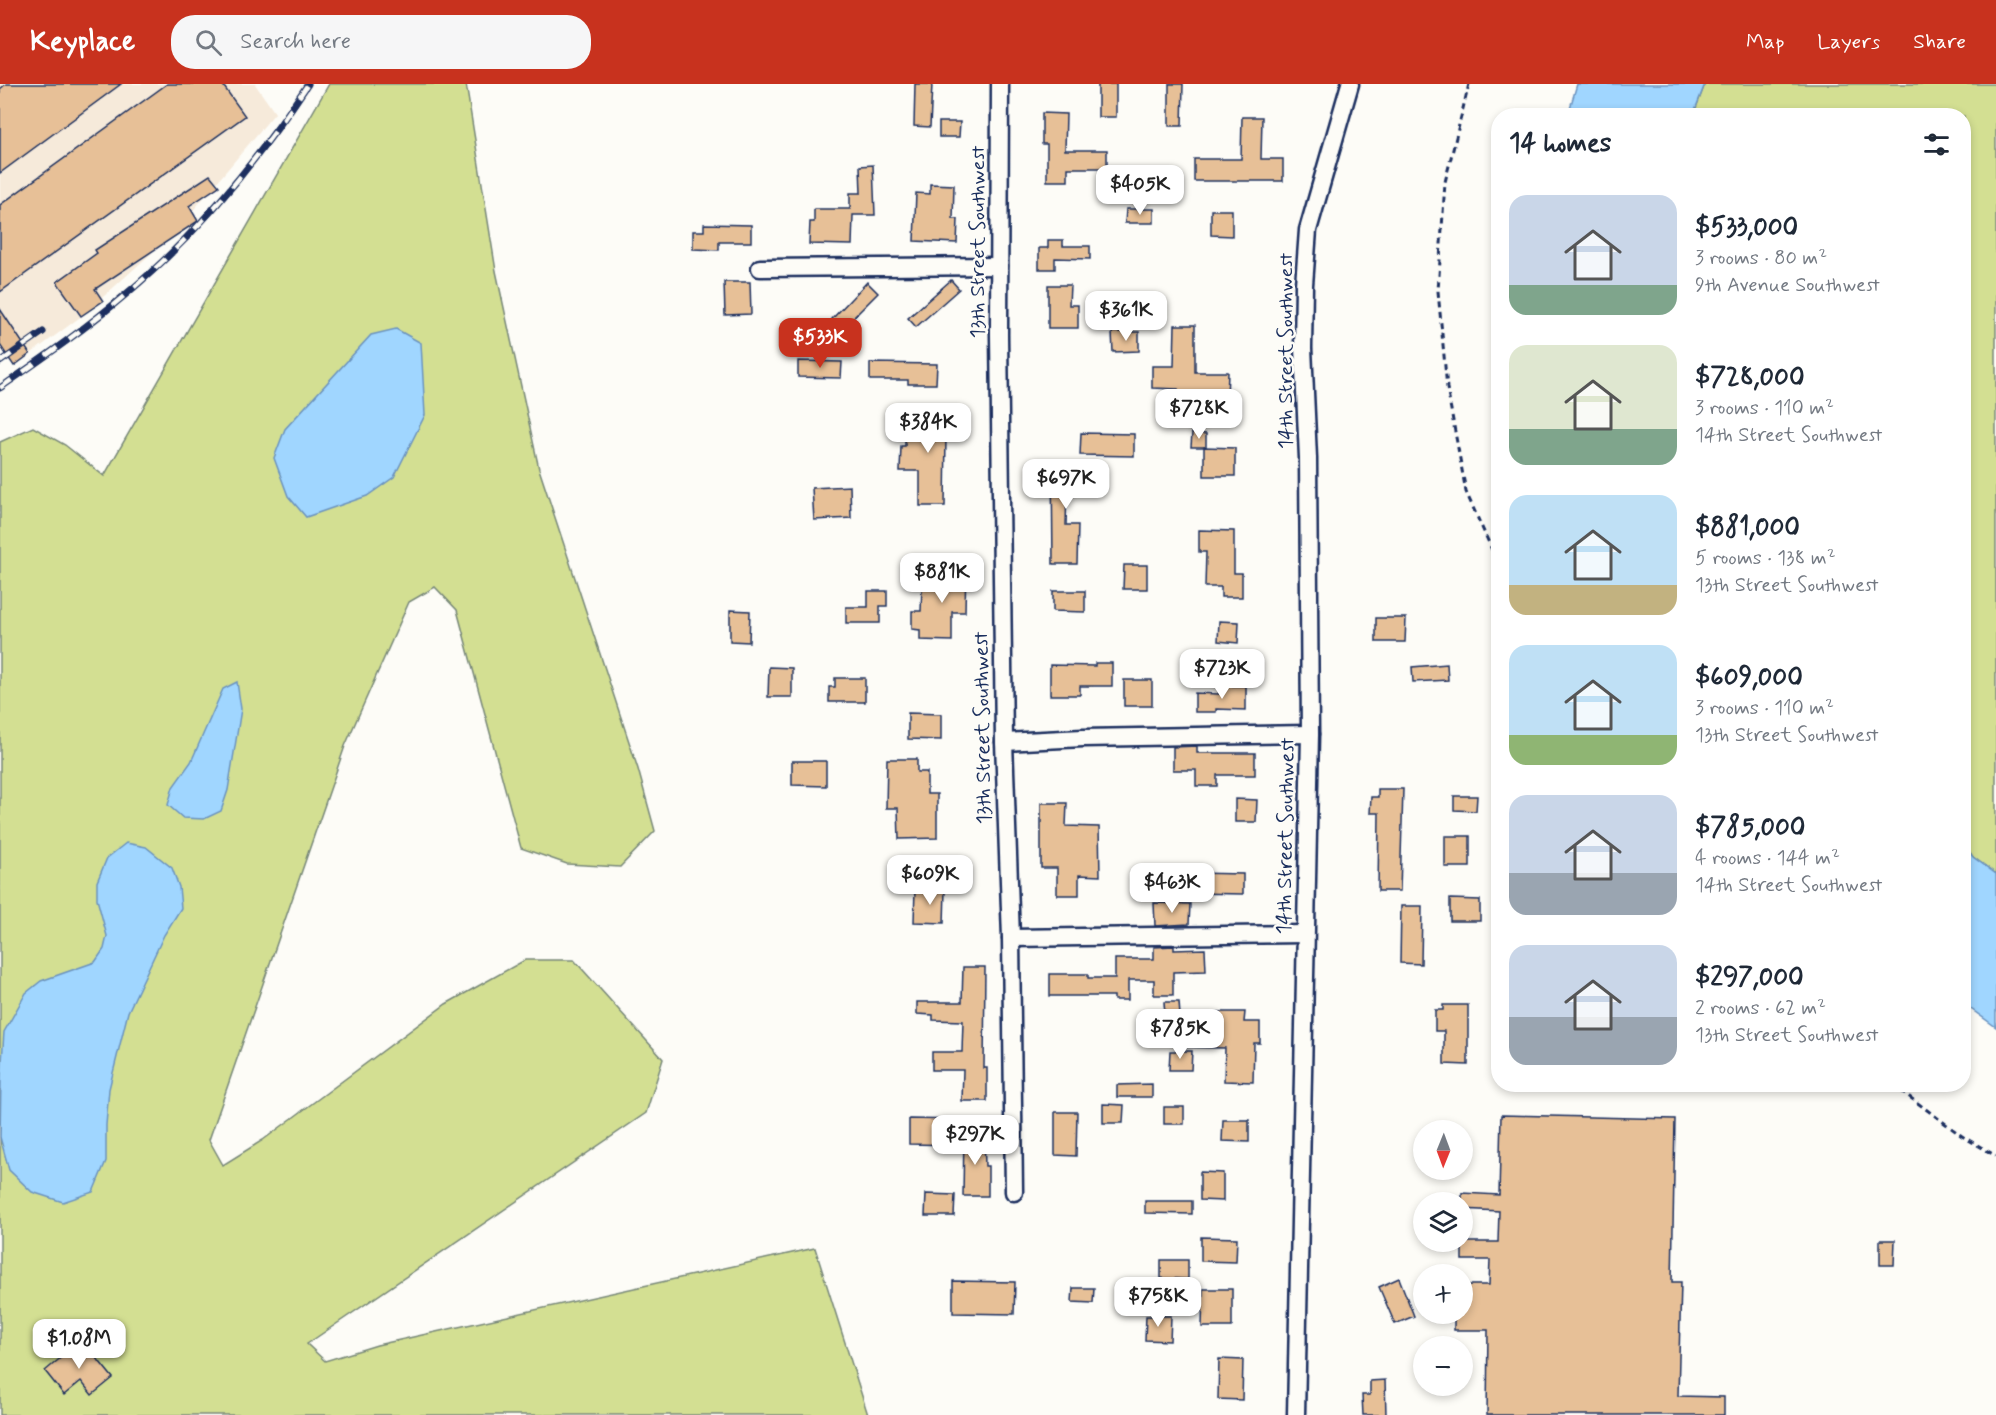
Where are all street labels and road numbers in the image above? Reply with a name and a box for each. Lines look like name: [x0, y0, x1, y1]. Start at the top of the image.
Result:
street label: 13th Street Southwest: [964, 145, 992, 338]
street label: 14th Street Southwest: [1272, 252, 1300, 449]
street label: 13th Street Southwest: [967, 631, 999, 825]
street label: 14th Street Southwest: [1270, 737, 1302, 935]

